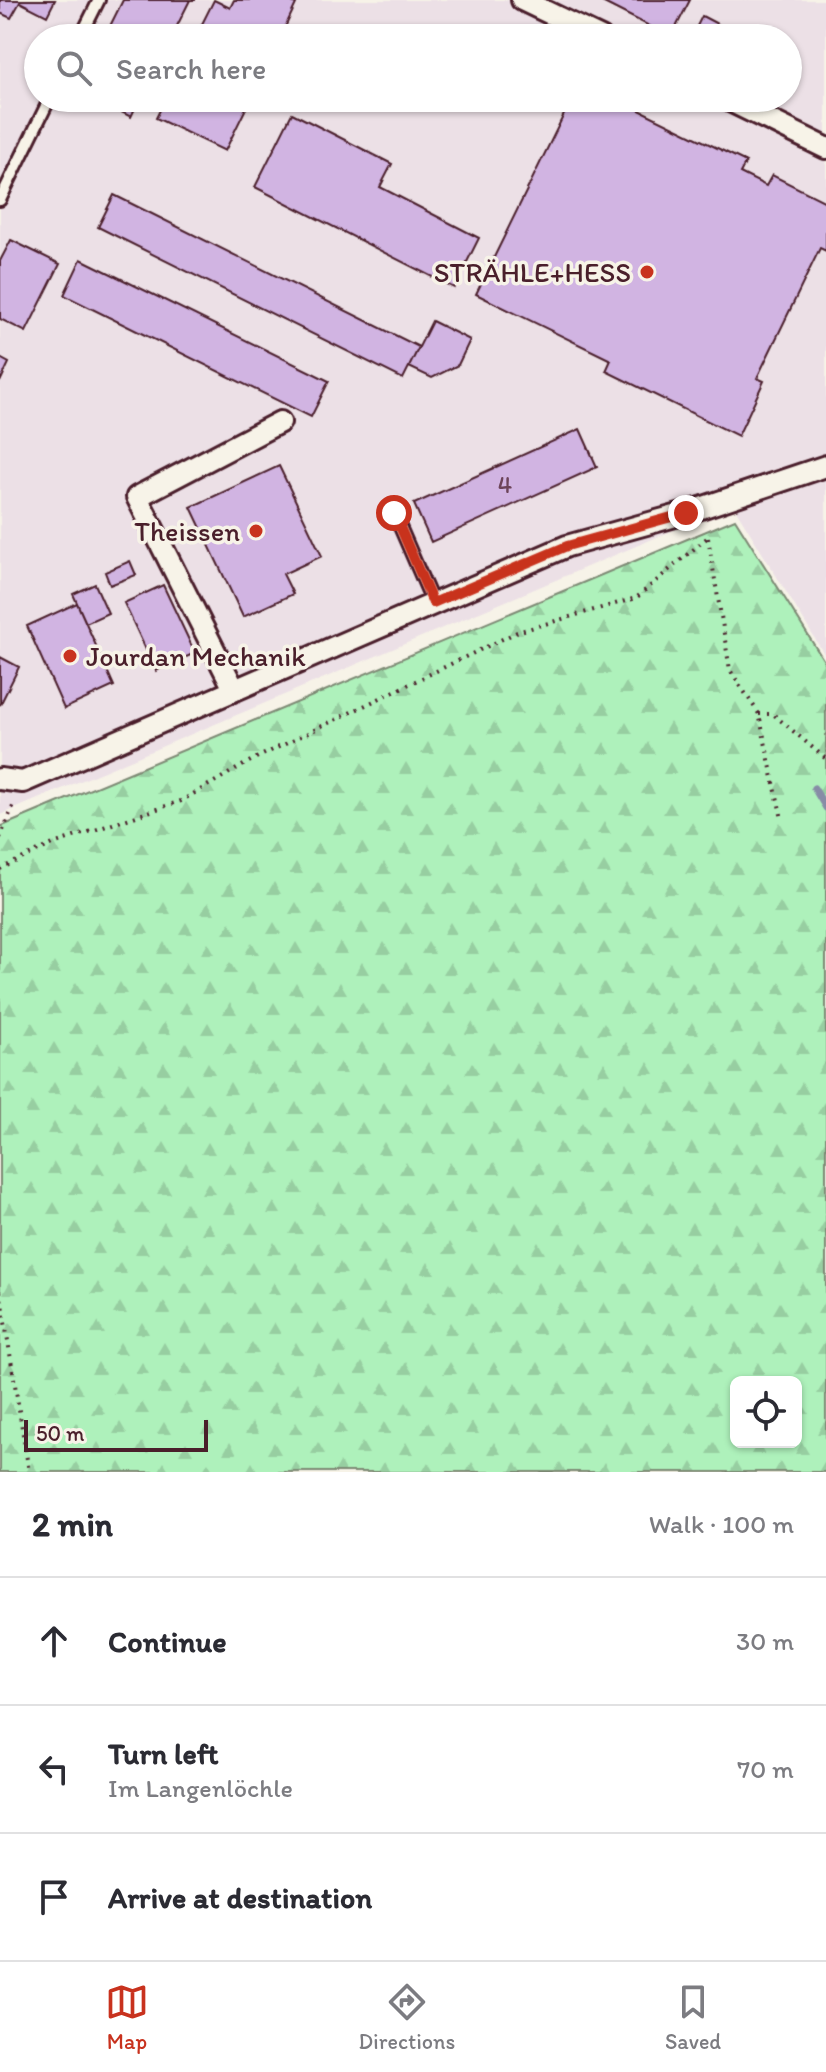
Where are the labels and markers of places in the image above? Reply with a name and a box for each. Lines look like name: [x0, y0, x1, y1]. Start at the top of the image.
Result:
place label: STRÄHLE+HESS: [434, 255, 631, 289]
marker: STRÄHLE+HESS: [638, 263, 656, 281]
place label: Theissen: [134, 514, 240, 548]
marker: Theissen: [247, 522, 265, 540]
place label: Jourdan Mechanik: [86, 639, 306, 673]
marker: Jourdan Mechanik: [61, 647, 79, 665]

